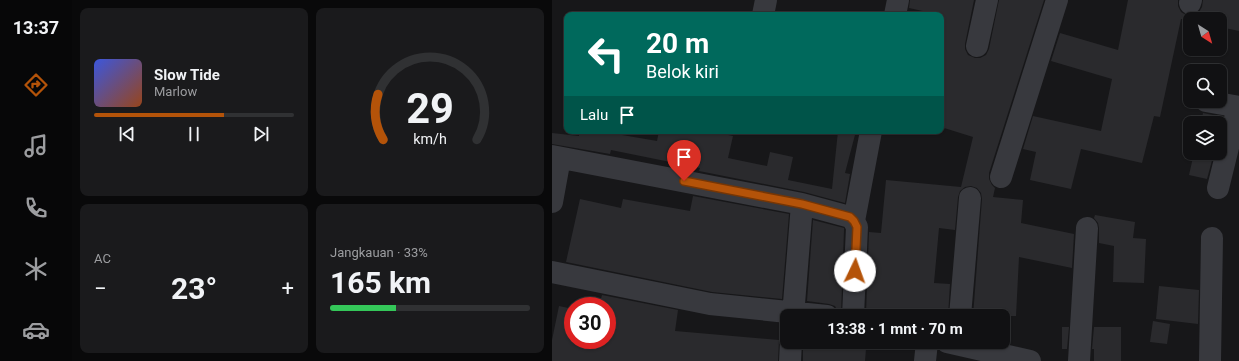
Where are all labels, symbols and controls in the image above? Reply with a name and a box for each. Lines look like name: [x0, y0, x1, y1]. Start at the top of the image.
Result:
north arrow: [1183, 12, 1227, 56]
map controls: [1183, 12, 1227, 160]
text: 13:37: [13, 17, 59, 38]
text: 20 m: [646, 27, 709, 60]
icon: left: [580, 28, 632, 80]
text: Belok kiri: [646, 61, 719, 82]
button: search: [1183, 64, 1227, 108]
text: Slow Tide: [154, 66, 220, 84]
icon: directions: [22, 71, 50, 99]
text: Marlow: [154, 84, 197, 99]
text: 29: [406, 84, 454, 133]
icon: arrive: [616, 104, 638, 126]
text: Lalu: [580, 106, 608, 124]
button: layers: [1183, 116, 1227, 160]
icon: previous: [116, 123, 138, 145]
icon: pause: [183, 123, 205, 145]
icon: next: [250, 123, 272, 145]
text: km/h: [413, 130, 447, 146]
icon: music: [22, 132, 50, 160]
pin: [667, 140, 701, 181]
icon: arrive: [673, 146, 695, 168]
icon: phone: [22, 194, 50, 222]
text: Jangkauan · 33%: [330, 245, 428, 260]
position arrow: [834, 250, 876, 292]
text: AC: [94, 251, 111, 266]
icon: climate: [22, 255, 50, 283]
text: 165 km: [330, 265, 431, 300]
text: 23°: [171, 271, 217, 306]
text: −: [94, 276, 107, 301]
text: +: [282, 276, 294, 301]
speed limit sign: 30: [564, 297, 616, 349]
icon: car: [22, 316, 50, 344]
text: 13:38 · 1 mnt · 70 m: [827, 320, 963, 338]

